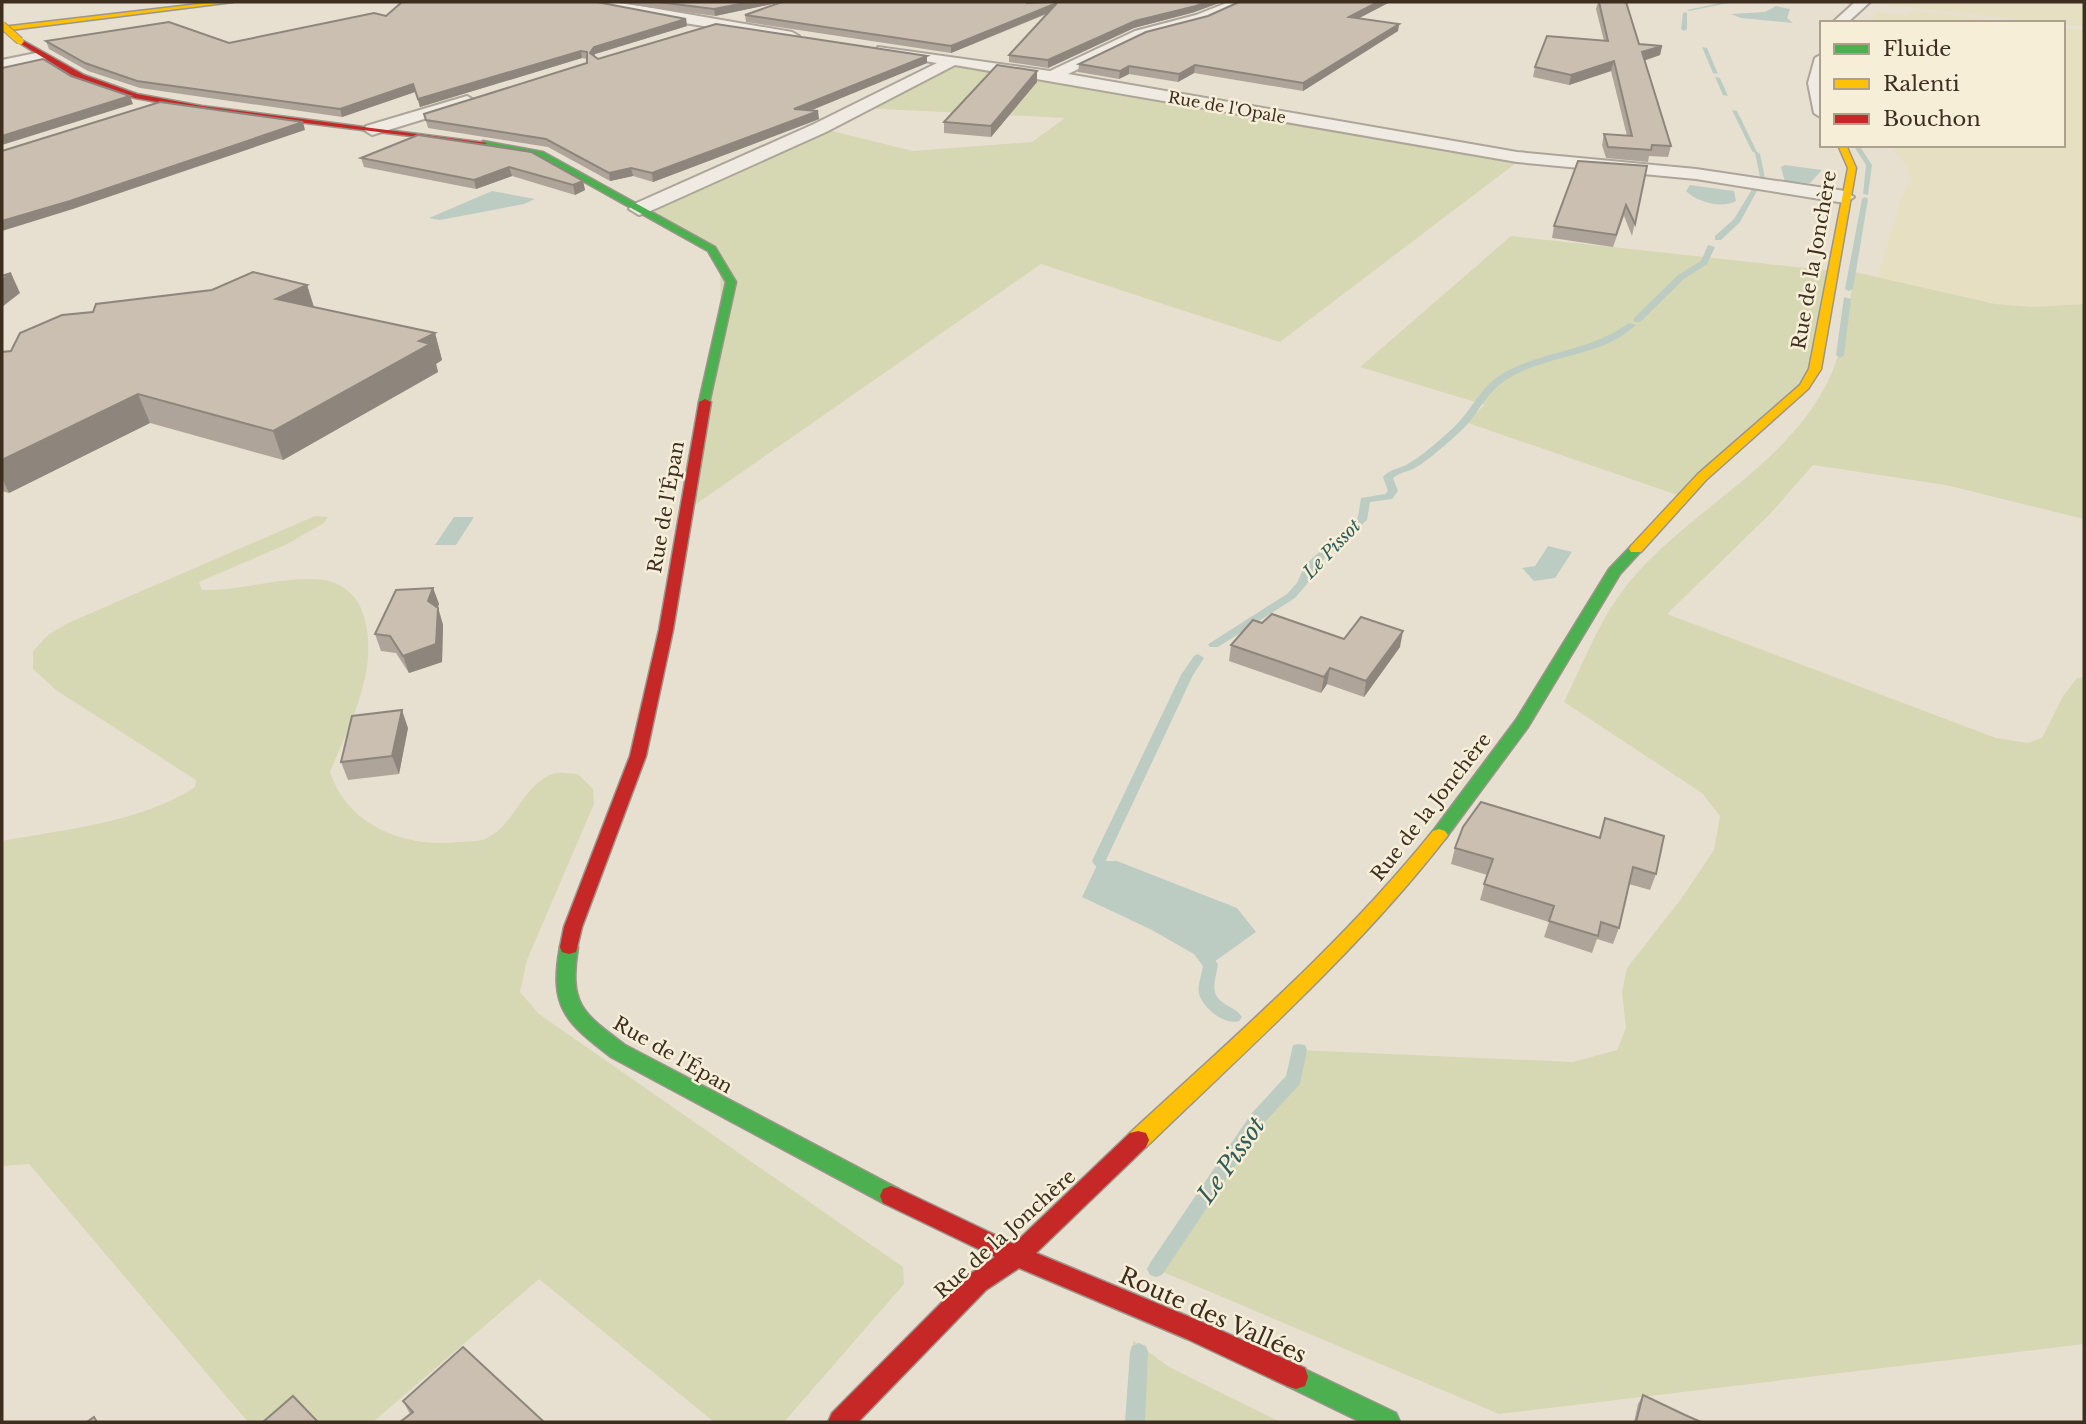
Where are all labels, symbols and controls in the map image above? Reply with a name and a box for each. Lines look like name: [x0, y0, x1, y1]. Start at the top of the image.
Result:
legend: [1820, 21, 2065, 147]
text: Fluide: [1883, 36, 1951, 62]
text: Ralenti: [1883, 71, 1960, 97]
street label: Rue de l'Opale: [1166, 87, 1288, 127]
text: Bouchon: [1883, 106, 1981, 132]
street label: Rue de la Jonchère: [1787, 169, 1841, 351]
street label: Rue de l'Épan: [643, 439, 689, 575]
water label: Le Pissot: [1298, 515, 1366, 584]
street label: Rue de la Jonchère: [1366, 728, 1496, 886]
street label: Rue de l'Épan: [609, 1012, 737, 1098]
water label: Le Pissot: [1190, 1111, 1271, 1209]
street label: Rue de la Jonchère: [930, 1165, 1080, 1303]
street label: Route des Vallées: [1115, 1261, 1311, 1369]

